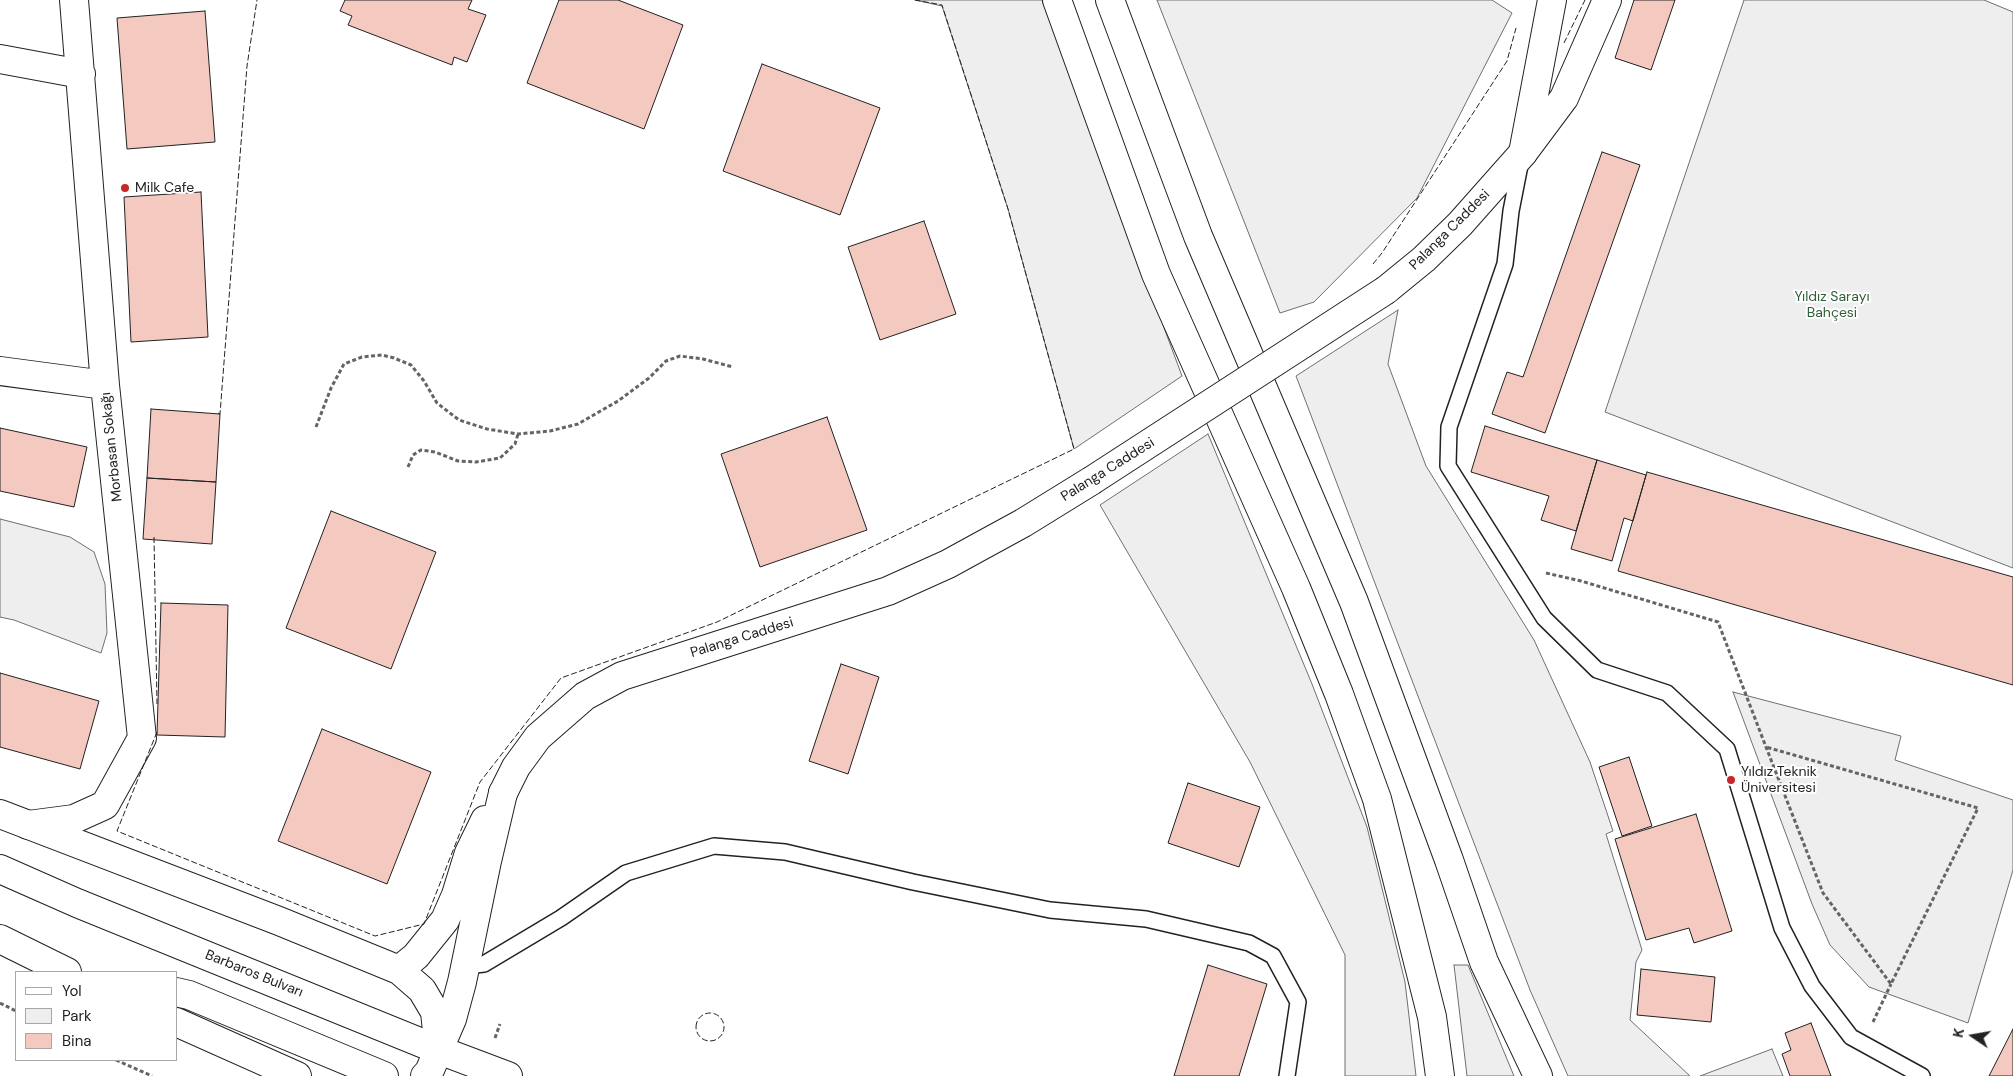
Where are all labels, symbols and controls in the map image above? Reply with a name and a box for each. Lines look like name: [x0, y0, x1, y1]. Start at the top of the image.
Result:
place label: Milk Cafe: [135, 180, 194, 196]
marker: Milk Cafe: [119, 182, 131, 194]
street label: Palanga Caddesi: [1406, 186, 1494, 274]
park label: Yıldız Sarayı Bahçesi: [1794, 289, 1870, 322]
street label: Morbasan Sokağı: [98, 391, 126, 503]
street label: Palanga Caddesi: [1058, 435, 1158, 505]
street label: Palanga Caddesi: [688, 614, 796, 662]
place label: Yıldız Teknik Üniversitesi: [1741, 764, 1817, 796]
marker: Yıldız Teknik Üniversitesi: [1725, 774, 1737, 786]
street label: Barbaros Bulvarı: [203, 947, 305, 1001]
legend: [15, 971, 178, 1061]
text: Yol: [62, 981, 82, 1001]
text: Park: [62, 1006, 92, 1026]
north arrow: [1948, 1011, 1998, 1061]
text: K: [1949, 1027, 1968, 1039]
text: Bina: [62, 1031, 91, 1051]

